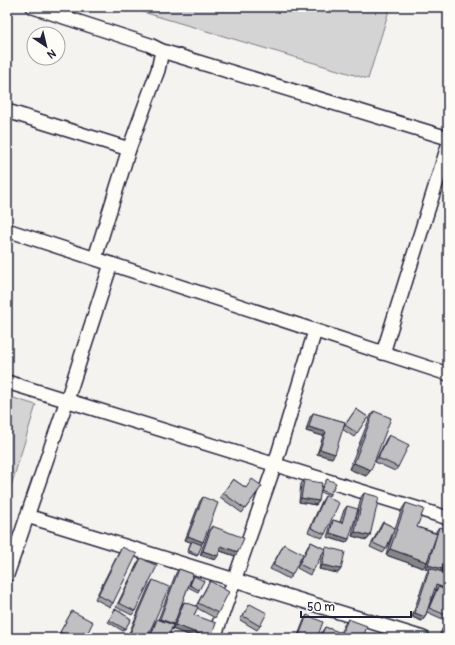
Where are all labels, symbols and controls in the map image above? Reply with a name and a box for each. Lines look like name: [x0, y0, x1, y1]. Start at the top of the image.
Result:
north arrow: [26, 26, 66, 66]
text: N: [44, 46, 58, 62]
scale bar: [301, 593, 411, 619]
text: 50 m: [307, 600, 335, 615]

